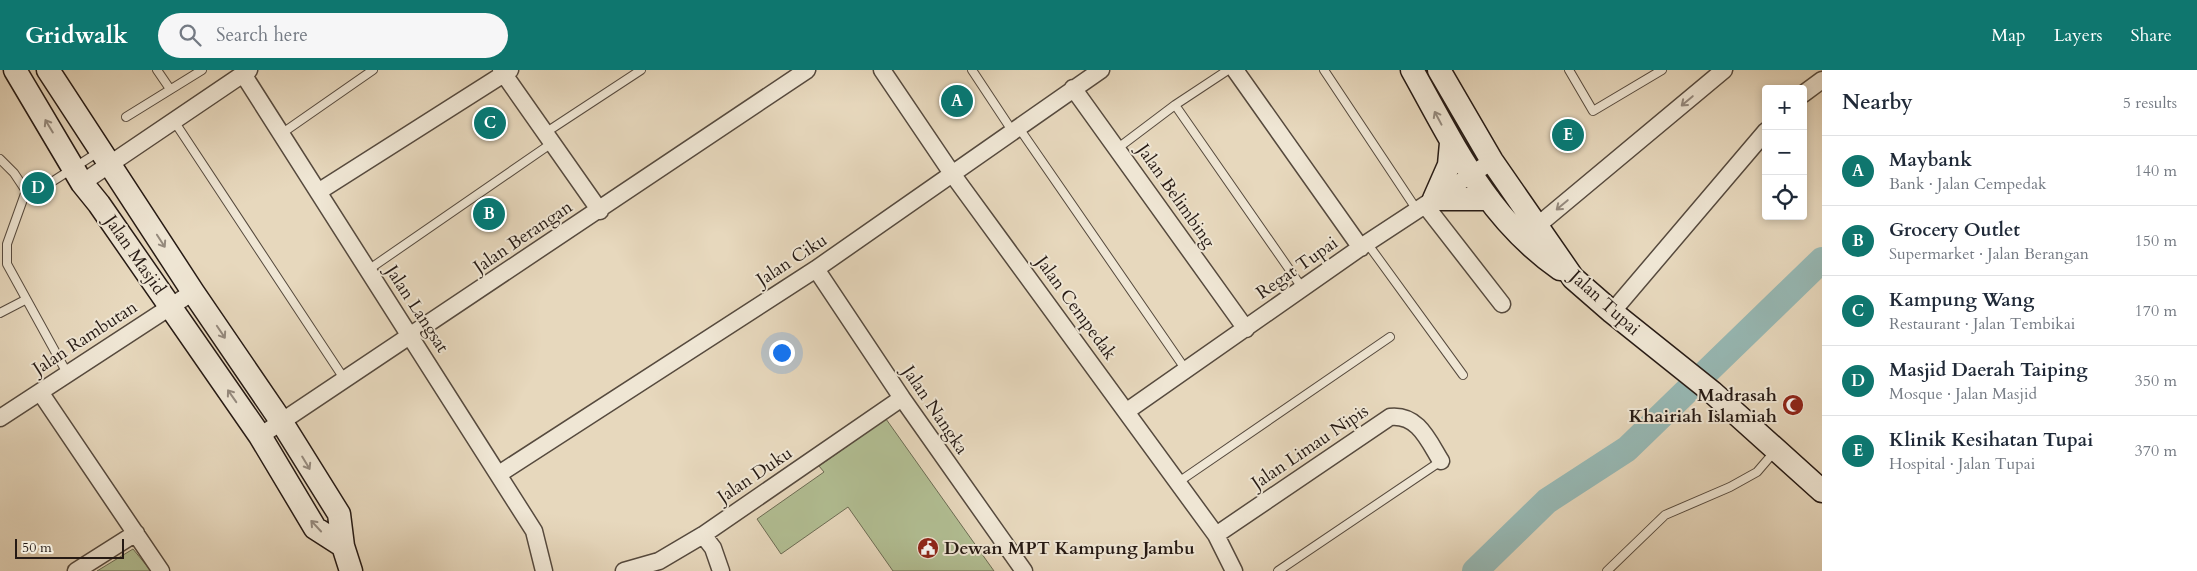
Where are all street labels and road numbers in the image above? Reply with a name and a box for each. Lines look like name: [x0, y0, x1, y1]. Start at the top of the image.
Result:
street label: Jalan Belimbing: [1129, 137, 1222, 254]
street label: Jalan Berangan: [470, 196, 576, 278]
street label: Jalan Masjid: [97, 208, 172, 300]
street label: Jalan Ciku: [749, 228, 832, 294]
street label: Regat Tupai: [1251, 231, 1343, 305]
street label: Jalan Cempedak: [1028, 248, 1123, 365]
street label: Jalan Langsat: [378, 258, 455, 358]
street label: Jalan Tupai: [1562, 263, 1646, 341]
street label: Jalan Rambutan: [25, 294, 143, 383]
street label: Jalan Nangka: [894, 358, 974, 460]
street label: Jalan Limau Nipis: [1244, 399, 1373, 497]
street label: Jalan Duku: [710, 441, 797, 511]

